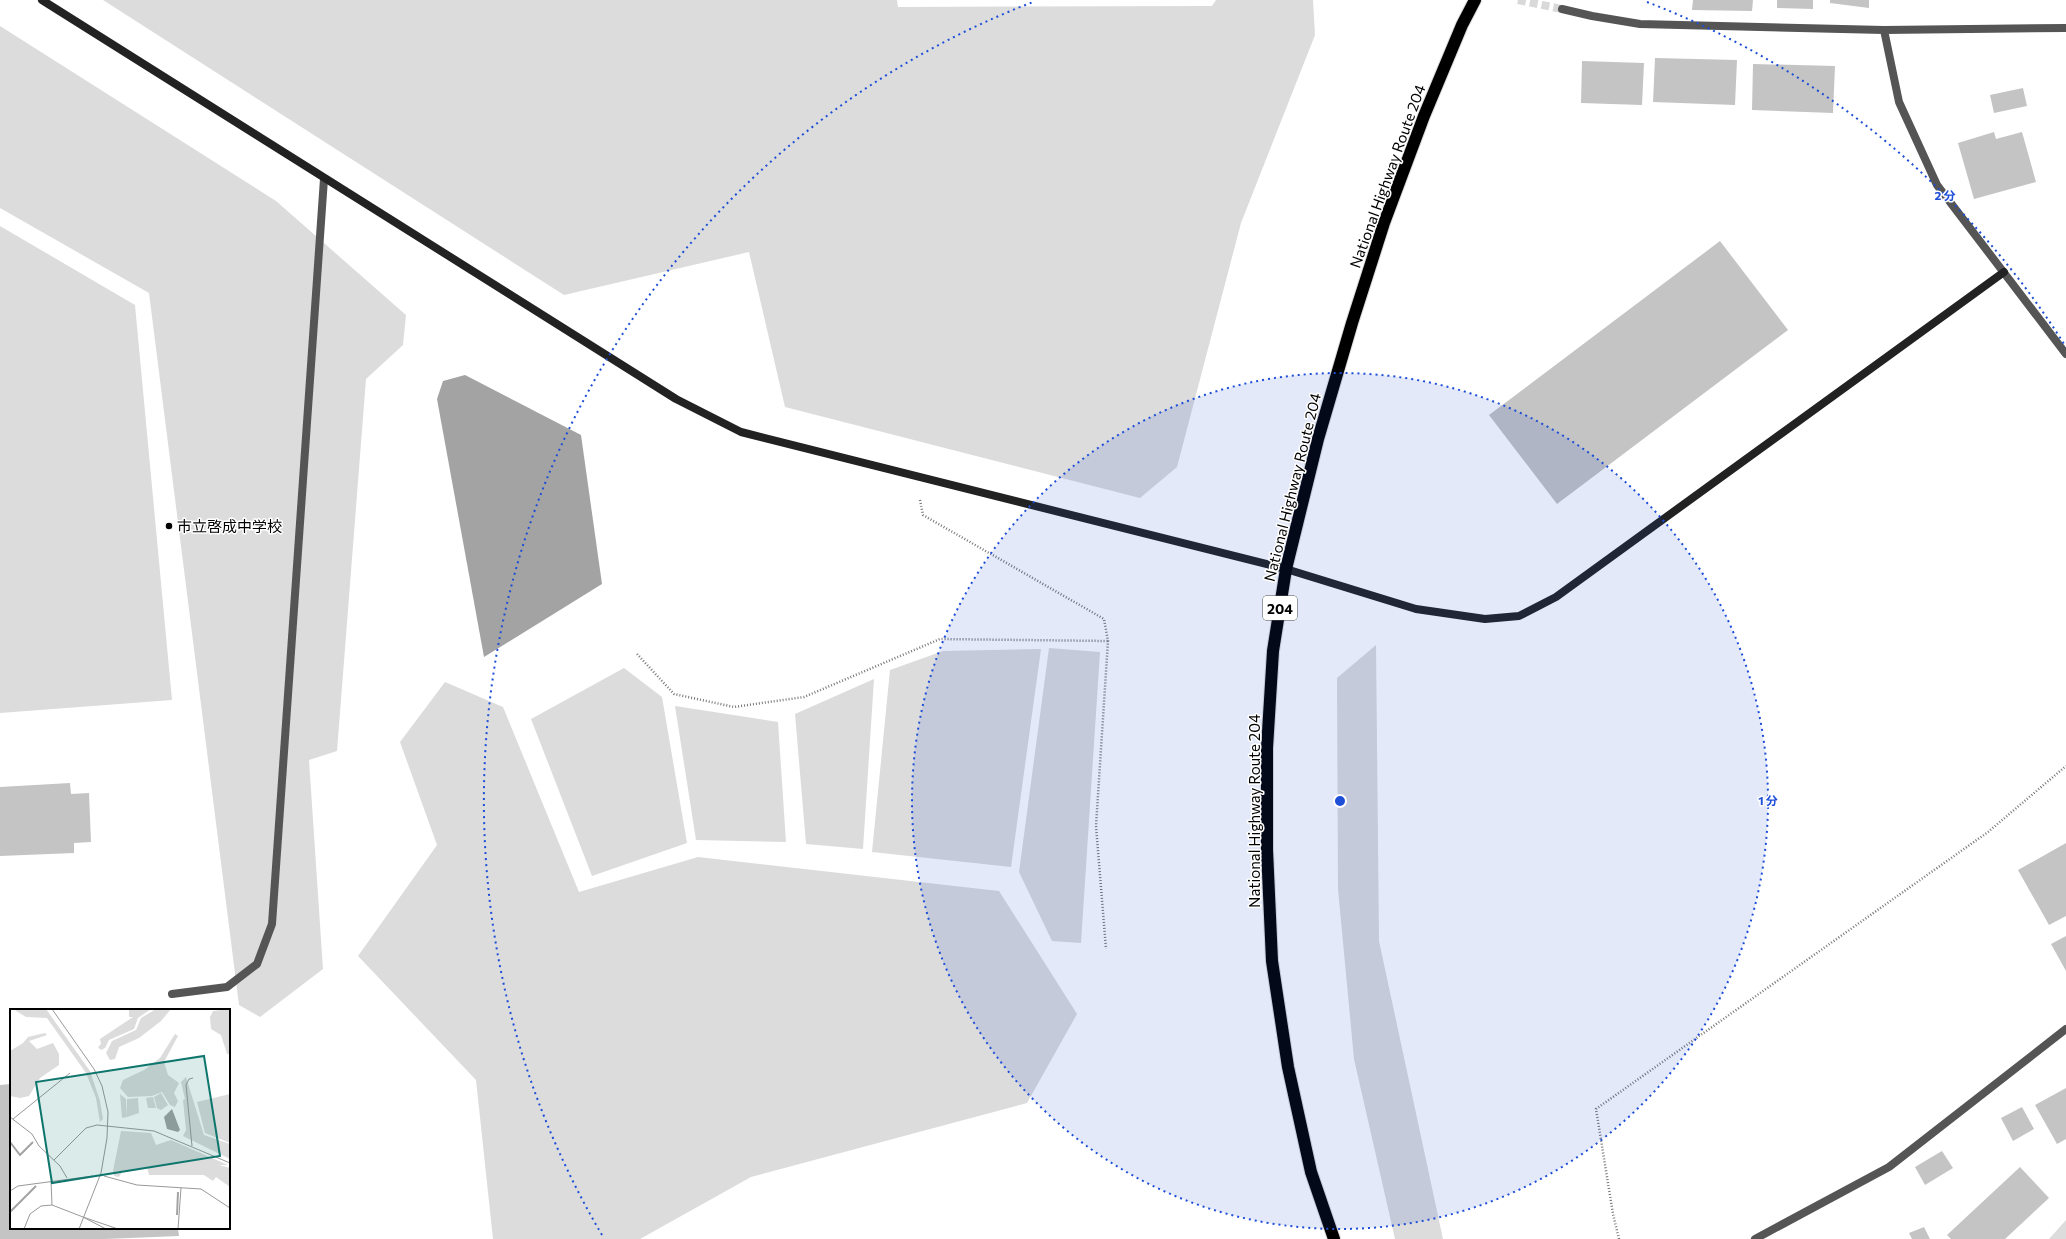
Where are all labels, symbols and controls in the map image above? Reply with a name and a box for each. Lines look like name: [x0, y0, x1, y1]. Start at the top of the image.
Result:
street label: National Highway Route 204: [1345, 82, 1429, 270]
text: 2 分: [1934, 188, 1956, 202]
street label: National Highway Route 204: [1260, 391, 1324, 583]
place label: 市立啓成中学校: [177, 517, 282, 535]
marker: 市立啓成中学校: [164, 521, 174, 531]
road number: 204: [1263, 596, 1297, 620]
street label: National Highway Route 204: [1245, 714, 1263, 908]
text: 1 分: [1758, 793, 1778, 807]
centre of rings: [1333, 794, 1347, 808]
inset map: [10, 1009, 230, 1229]

